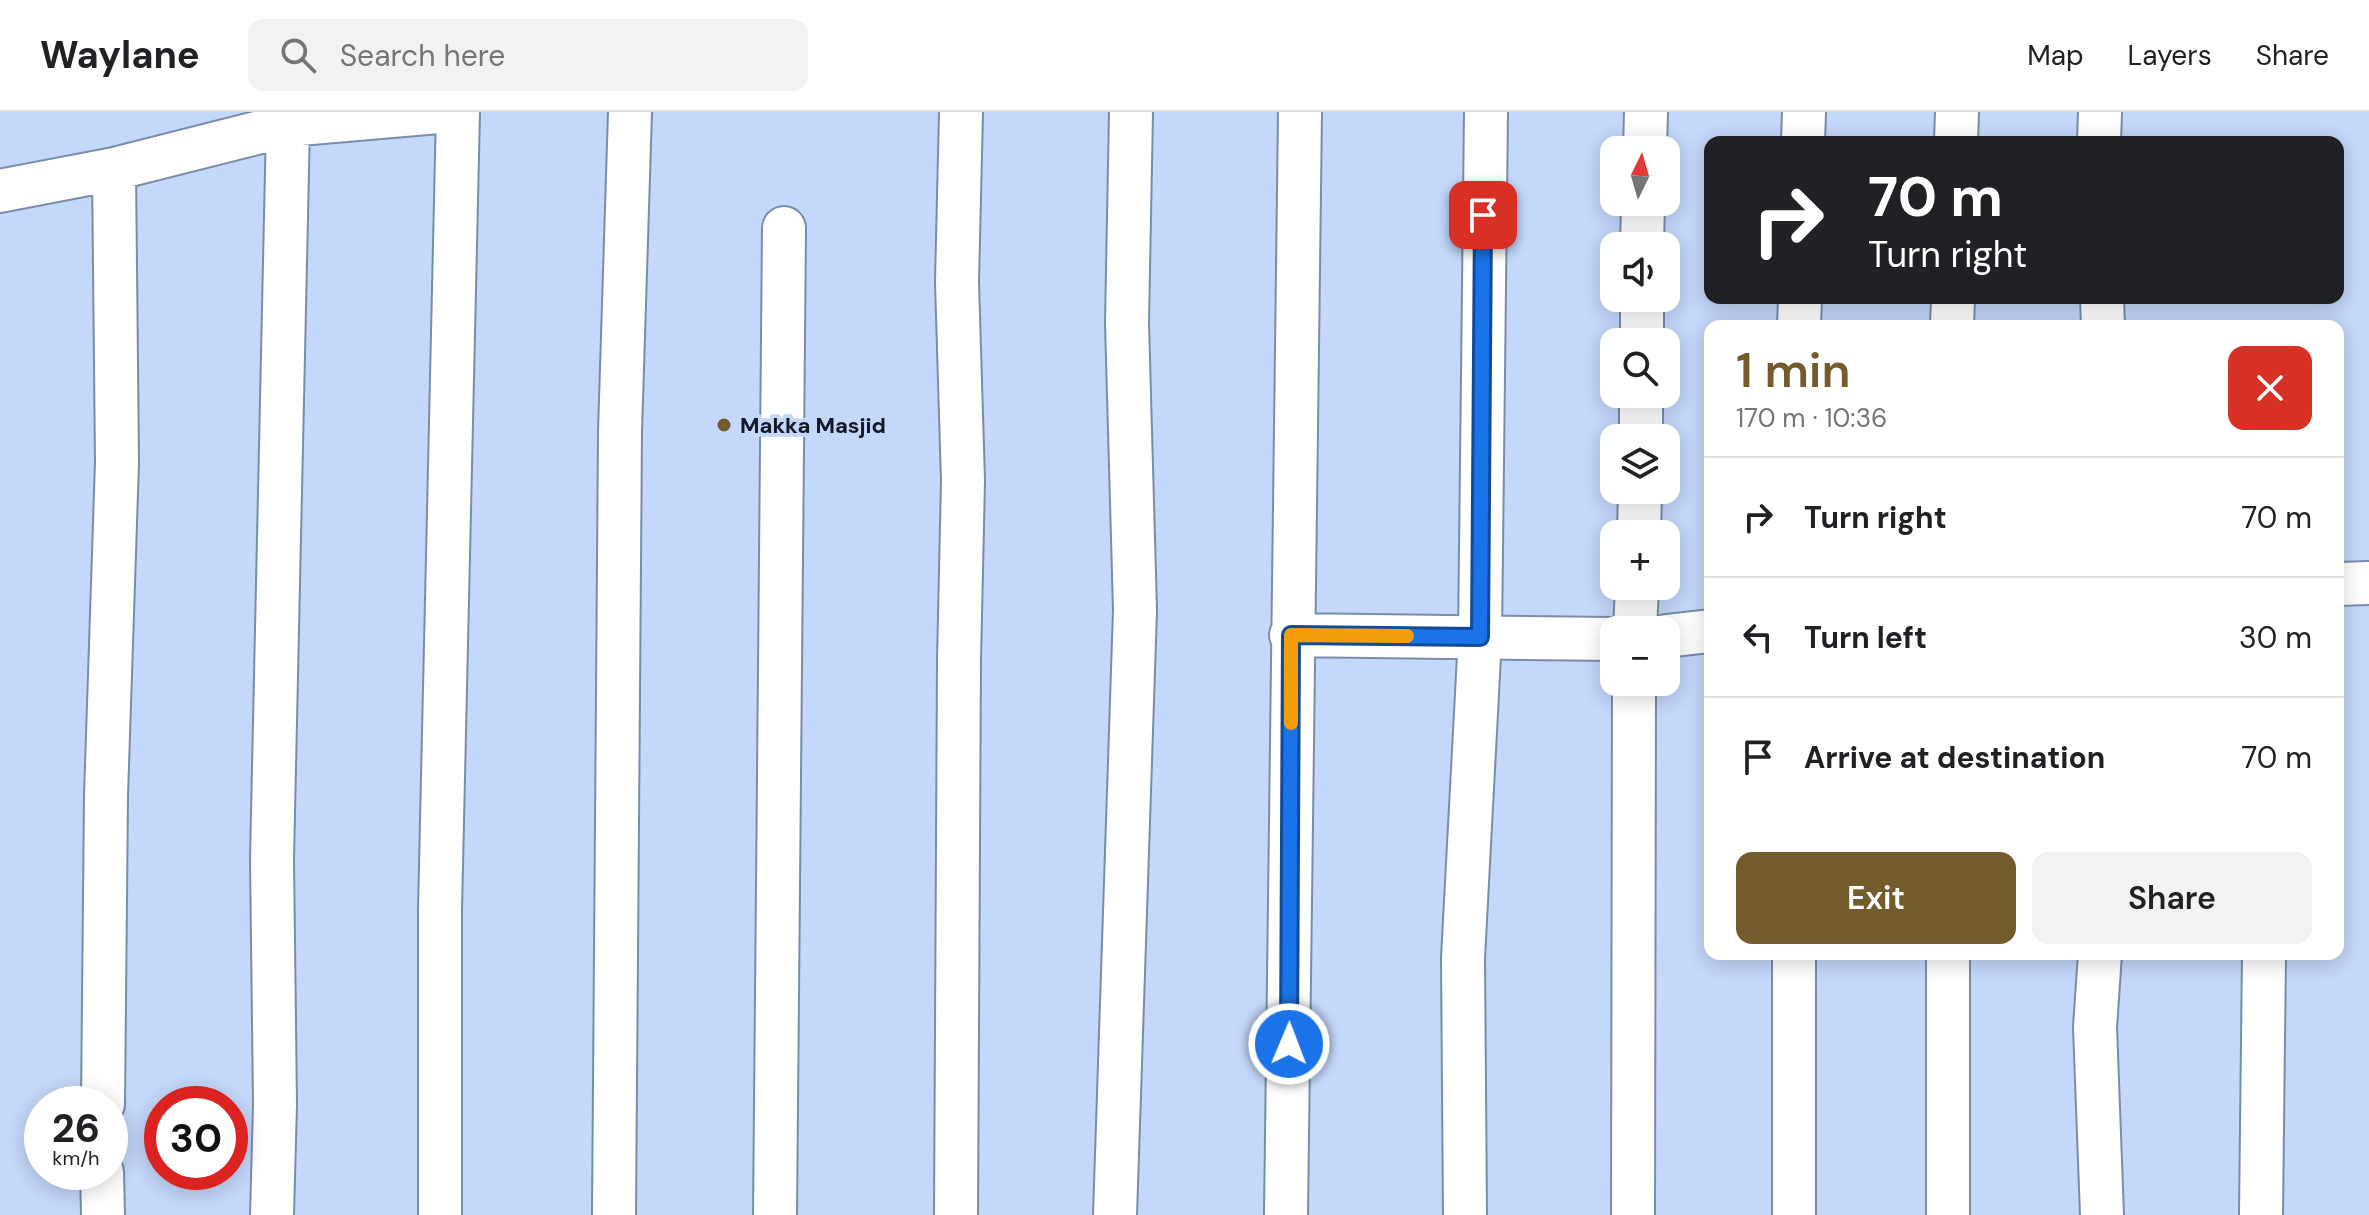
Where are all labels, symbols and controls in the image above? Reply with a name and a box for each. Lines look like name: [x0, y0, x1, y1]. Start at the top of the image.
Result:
search box: [248, 19, 808, 91]
text: Waylane: [40, 30, 200, 80]
icon: search: [276, 33, 320, 77]
text: Search here: [340, 36, 505, 75]
text: Map: [2027, 37, 2084, 74]
text: Layers: [2128, 37, 2212, 74]
text: Share: [2256, 37, 2329, 74]
north arrow: [1600, 136, 1680, 216]
map controls: [1600, 136, 1680, 696]
text: 70 m: [1868, 160, 2003, 233]
icon: right: [1736, 168, 1840, 272]
pin: [1449, 181, 1517, 249]
icon: arrive: [1461, 193, 1505, 237]
text: Turn right: [1868, 231, 2027, 278]
button: sound: [1600, 232, 1680, 312]
button: search: [1600, 328, 1680, 408]
text: 1 min: [1736, 339, 1851, 402]
button: close: [2228, 346, 2312, 430]
text: 170 m · 10:36: [1736, 401, 1887, 435]
place label: Makka Masjid: [740, 411, 886, 440]
marker: Makka Masjid: [715, 416, 733, 434]
button: layers: [1600, 424, 1680, 504]
icon: right: [1736, 495, 1780, 539]
text: Turn right: [1804, 498, 1947, 537]
text: 70 m: [2241, 498, 2312, 537]
button: +: [1600, 520, 1680, 600]
icon: left: [1736, 615, 1780, 659]
button: −: [1600, 616, 1680, 696]
text: Turn left: [1804, 618, 1927, 657]
text: 30 m: [2239, 618, 2312, 657]
icon: arrive: [1736, 735, 1780, 779]
text: Arrive at destination: [1804, 738, 2105, 777]
text: 70 m: [2241, 738, 2312, 777]
button: Exit: [1736, 852, 2016, 944]
button: Share: [2032, 852, 2312, 944]
position arrow: [1247, 1002, 1331, 1086]
speed limit sign: 30: [144, 1086, 248, 1190]
text: 26: [52, 1102, 100, 1154]
text: km/h: [52, 1145, 100, 1171]

